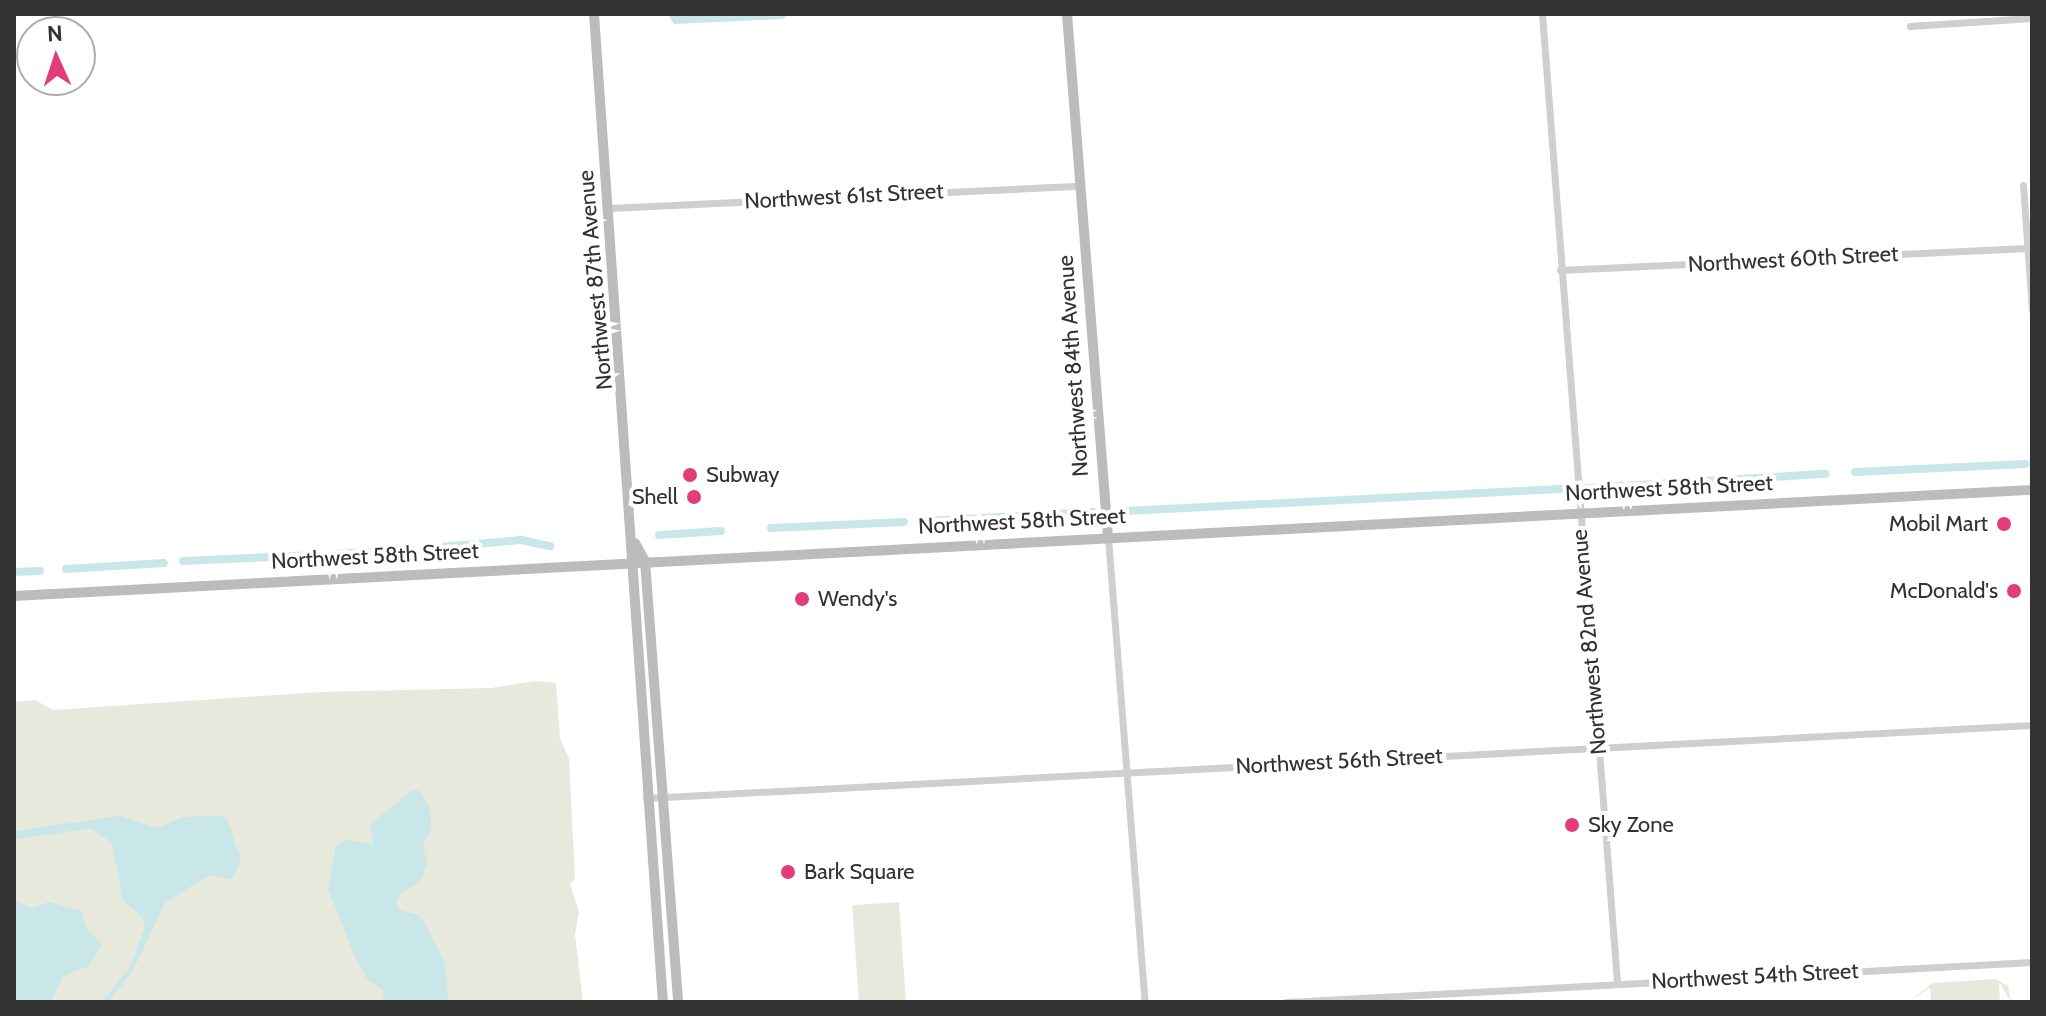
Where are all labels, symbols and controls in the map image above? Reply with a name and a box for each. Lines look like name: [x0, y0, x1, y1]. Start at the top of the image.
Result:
north arrow: [16, 16, 96, 96]
text: N: [46, 20, 63, 47]
street label: Northwest 87th Avenue: [572, 169, 618, 391]
street label: Northwest 61st Street: [744, 178, 944, 214]
street label: Northwest 60th Street: [1687, 240, 1899, 278]
street label: Northwest 84th Avenue: [1052, 254, 1094, 478]
place label: Subway: [706, 462, 779, 488]
marker: Subway: [681, 466, 699, 484]
street label: Northwest 58th Street: [1564, 469, 1774, 507]
place label: Shell: [632, 484, 678, 510]
marker: Shell: [685, 488, 703, 506]
street label: Northwest 58th Street: [917, 502, 1127, 540]
place label: Mobil Mart: [1889, 511, 1988, 537]
marker: Mobil Mart: [1995, 515, 2013, 533]
street label: Northwest 82nd Avenue: [1566, 528, 1612, 756]
street label: Northwest 58th Street: [270, 537, 480, 575]
place label: McDonald's: [1890, 578, 1998, 604]
marker: McDonald's: [2005, 582, 2023, 600]
place label: Wendy's: [818, 586, 897, 612]
marker: Wendy's: [793, 590, 811, 608]
street label: Northwest 56th Street: [1235, 742, 1443, 780]
place label: Sky Zone: [1588, 812, 1674, 838]
marker: Sky Zone: [1563, 816, 1581, 834]
place label: Bark Square: [804, 859, 915, 885]
marker: Bark Square: [779, 863, 797, 881]
street label: Northwest 54th Street: [1651, 957, 1859, 995]

